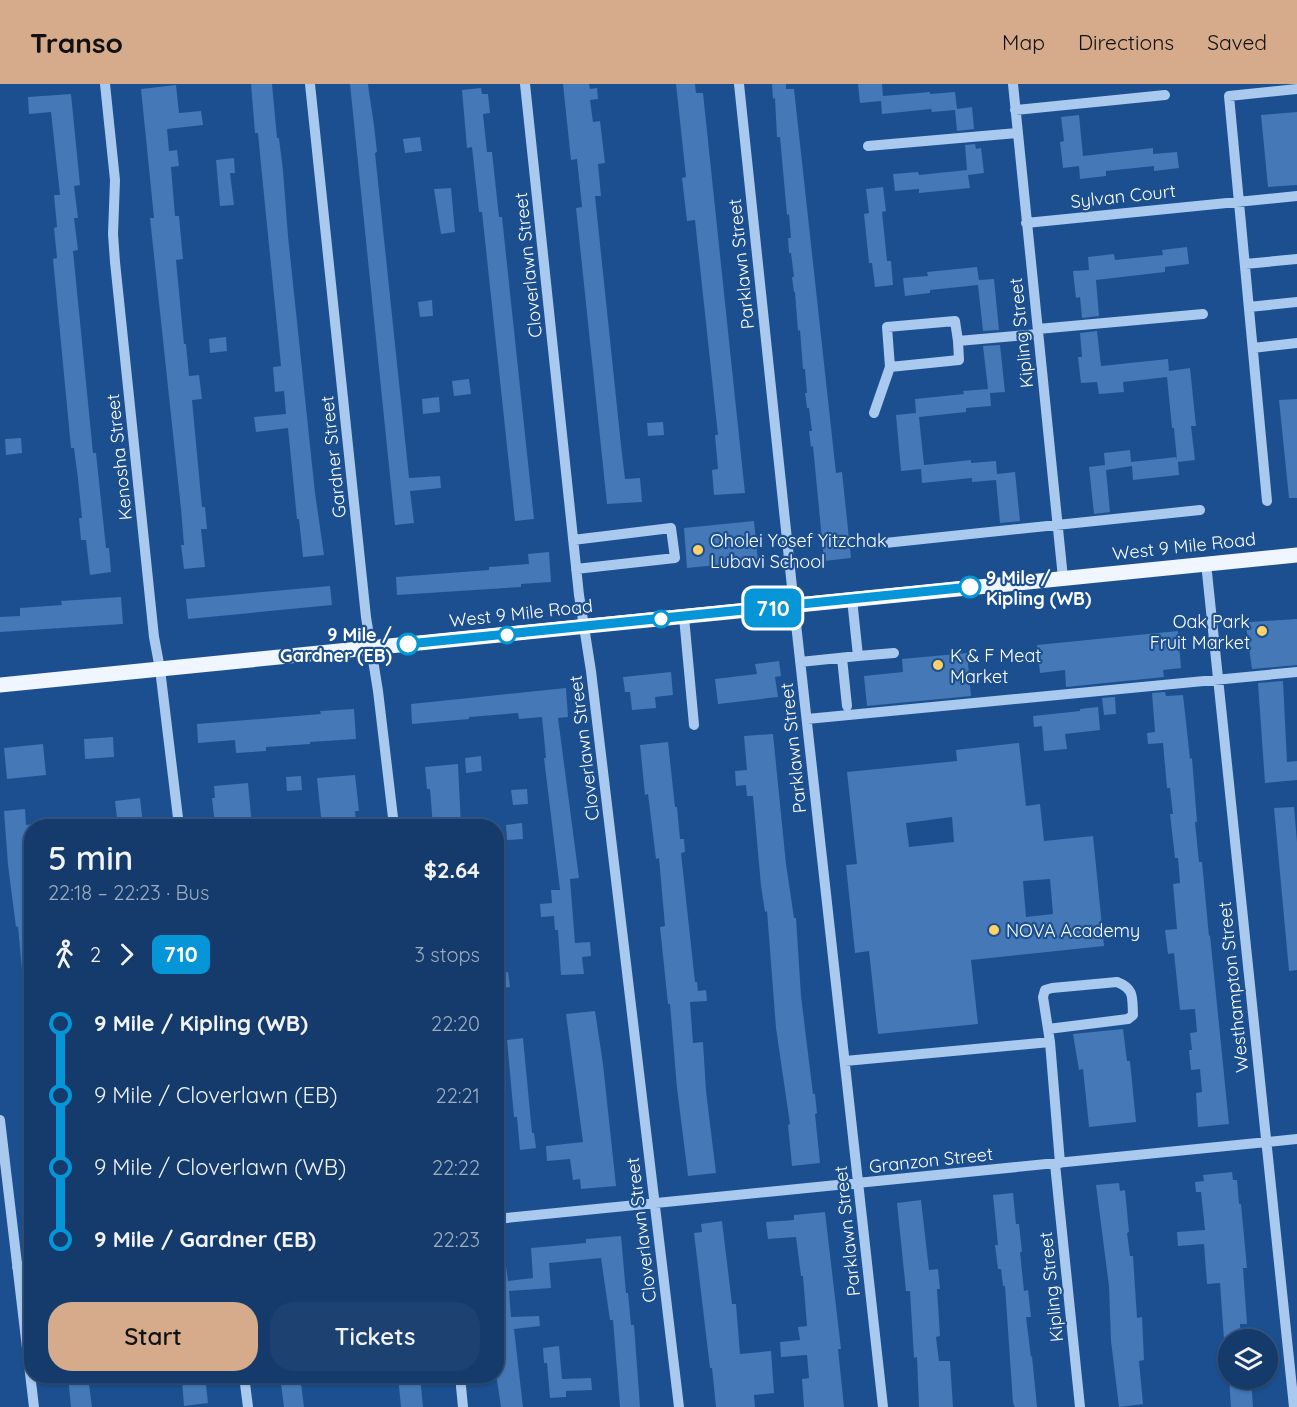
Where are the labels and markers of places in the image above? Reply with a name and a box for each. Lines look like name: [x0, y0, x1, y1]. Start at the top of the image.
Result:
place label: Oholei Yosef Yitzchak Lubavi School: [710, 529, 887, 573]
marker: Oholei Yosef Yitzchak Lubavi School: [691, 543, 705, 557]
place label: 9 Mile / Kipling (WB): [986, 566, 1091, 610]
marker: 9 Mile / Kipling (WB): [959, 576, 981, 598]
unlabelled marker: [652, 610, 670, 628]
place label: Oak Park Fruit Market: [1150, 610, 1250, 654]
place label: 9 Mile / Gardner (EB): [280, 623, 392, 667]
marker: Oak Park Fruit Market: [1255, 624, 1269, 638]
unlabelled marker: [498, 626, 516, 644]
marker: 9 Mile / Gardner (EB): [397, 633, 419, 655]
place label: K & F Meat Market: [950, 644, 1041, 688]
marker: K & F Meat Market: [931, 658, 945, 672]
place label: NOVA Academy: [1006, 919, 1140, 942]
marker: NOVA Academy: [987, 923, 1001, 937]

